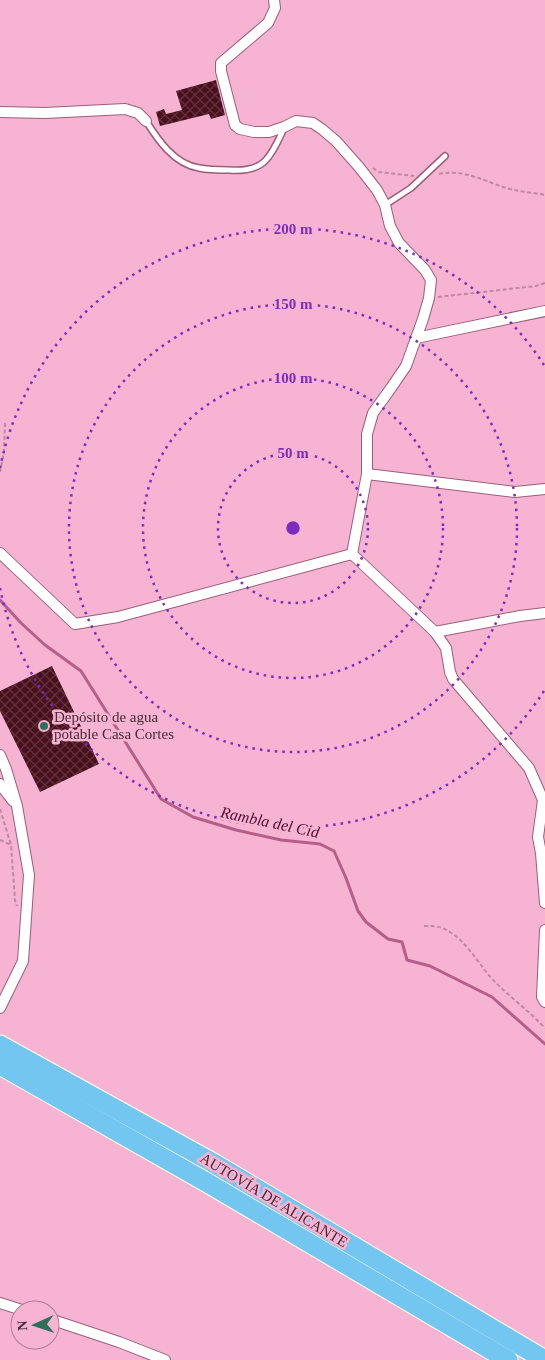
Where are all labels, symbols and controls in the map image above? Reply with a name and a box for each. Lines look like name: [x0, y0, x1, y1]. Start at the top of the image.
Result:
text: 200 m: [274, 221, 313, 237]
text: 150 m: [274, 296, 313, 312]
text: 100 m: [274, 370, 313, 386]
text: 50 m: [277, 445, 309, 461]
centre of rings: [284, 519, 302, 537]
place label: Depósito de agua potable Casa Cortes: [54, 709, 174, 742]
marker: Depósito de agua potable Casa Cortes: [38, 720, 50, 732]
water label: Rambla del Cid: [218, 803, 322, 841]
street label: AUTOVÍA DE ALICANTE: [198, 1150, 350, 1250]
north arrow: [10, 1300, 60, 1350]
text: N: [15, 1320, 30, 1331]

